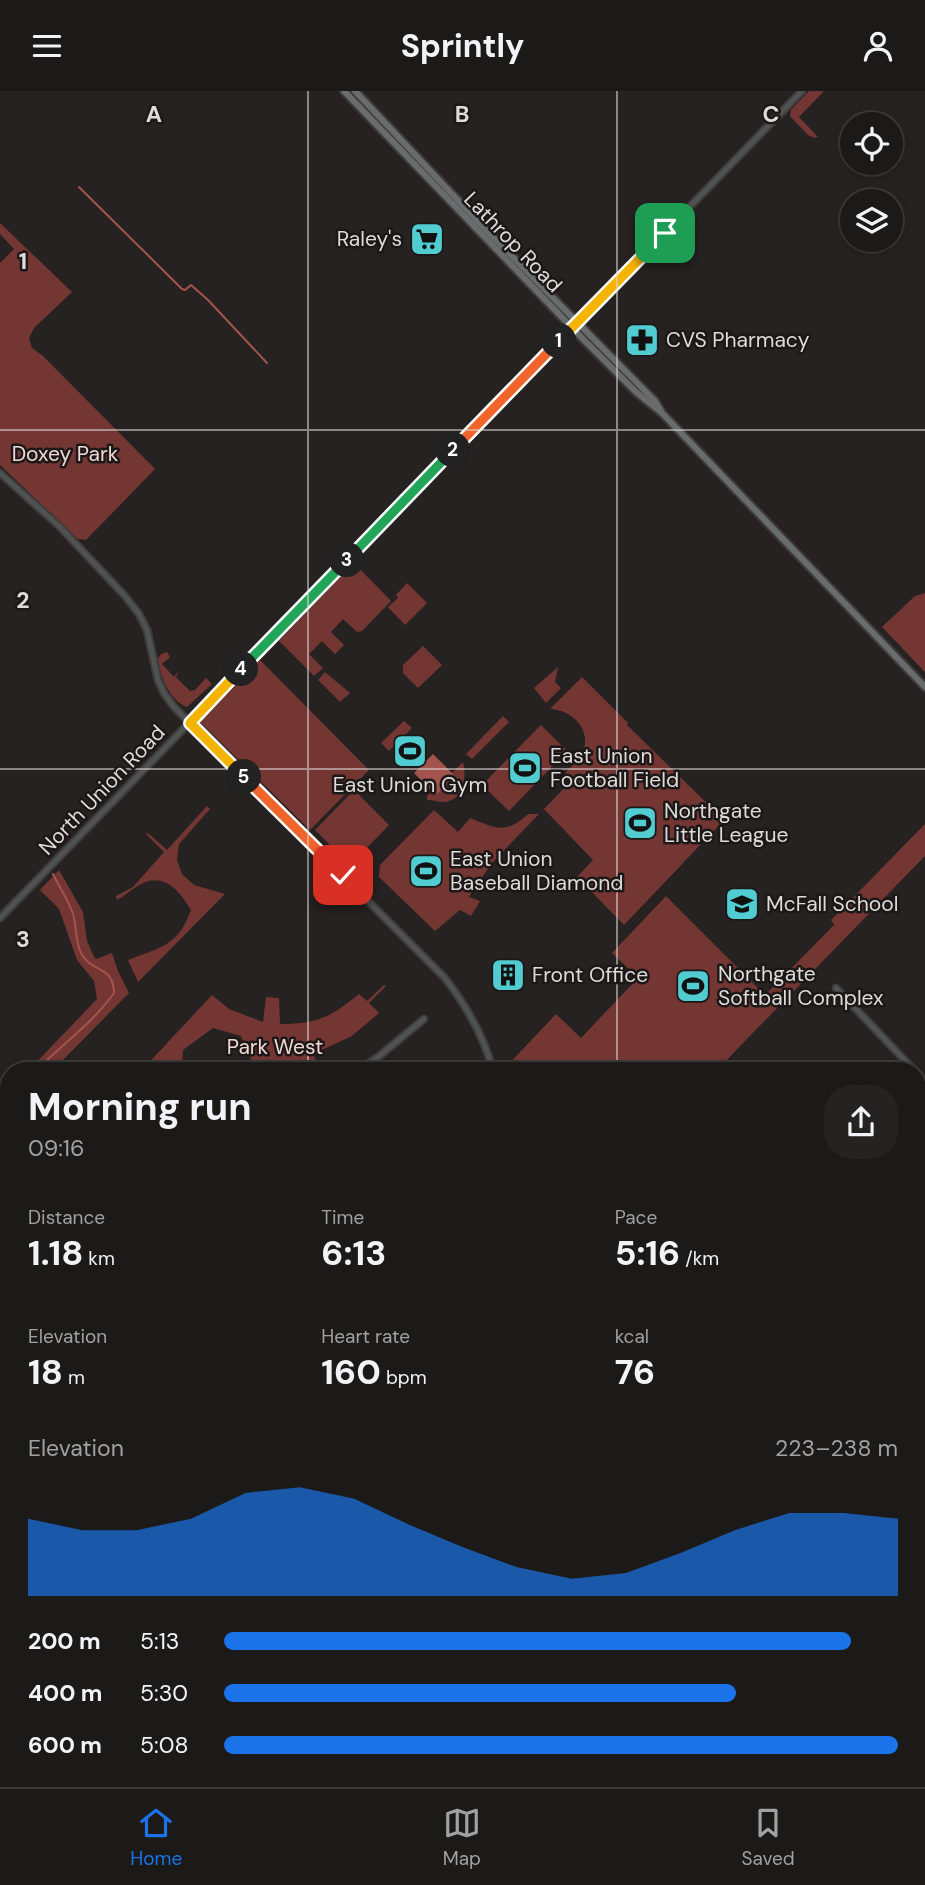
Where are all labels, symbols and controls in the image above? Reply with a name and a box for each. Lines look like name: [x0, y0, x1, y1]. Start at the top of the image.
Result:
text: Sprintly: [401, 25, 524, 67]
icon: menu: [28, 27, 66, 65]
icon: person: [859, 27, 897, 65]
text: A: [146, 99, 162, 129]
text: B: [455, 99, 469, 129]
text: C: [763, 99, 779, 129]
map controls: [840, 112, 903, 252]
button: locate: [840, 112, 903, 175]
street label: Lathrop Road: [458, 186, 568, 298]
button: layers: [840, 189, 903, 252]
pin: [635, 203, 695, 263]
icon: arrive: [646, 214, 684, 252]
supermarket icon: Raley's: [408, 220, 446, 258]
place label: Raley's: [337, 225, 402, 253]
text: 1: [19, 246, 27, 276]
pharmacy icon: CVS Pharmacy: [623, 321, 661, 359]
pin: 1: [542, 323, 576, 359]
place label: CVS Pharmacy: [666, 326, 810, 354]
text: 1: [555, 328, 562, 353]
pin: 2: [435, 433, 470, 467]
text: 2: [447, 437, 458, 462]
park label: Doxey Park: [12, 440, 119, 468]
pin: 3: [330, 543, 364, 577]
text: 3: [341, 547, 352, 572]
text: 2: [16, 585, 30, 615]
pin: 4: [224, 651, 258, 687]
text: 4: [234, 656, 247, 681]
street label: North Union Road: [33, 719, 171, 861]
sports icon: East Union Gym: [391, 732, 429, 770]
place label: East Union Football Field: [550, 742, 679, 794]
sports icon: East Union Football Field: [506, 749, 544, 787]
pin: 5: [226, 759, 262, 795]
text: 5: [238, 764, 249, 789]
place label: East Union Gym: [333, 771, 487, 799]
place label: Northgate Little League: [664, 797, 788, 849]
sports icon: Northgate Little League: [621, 804, 659, 842]
pin: [313, 845, 373, 905]
place label: East Union Baseball Diamond: [450, 845, 623, 897]
sports icon: East Union Baseball Diamond: [407, 852, 445, 890]
icon: check: [324, 856, 362, 894]
school or university icon: McFall School: [723, 885, 761, 923]
place label: McFall School: [766, 890, 898, 918]
text: 3: [16, 924, 30, 954]
building icon: Front Office: [489, 956, 527, 994]
place label: Northgate Softball Complex: [718, 960, 883, 1012]
place label: Front Office: [532, 961, 648, 989]
sports icon: Northgate Softball Complex: [674, 967, 712, 1005]
park label: Park West: [227, 1033, 323, 1061]
text: Morning run: [28, 1082, 252, 1132]
button: share: [824, 1085, 898, 1159]
text: 09:16: [28, 1133, 84, 1163]
text: Distance: [28, 1205, 105, 1230]
text: Time: [321, 1205, 364, 1230]
text: Pace: [615, 1205, 657, 1230]
text: 1.18: [28, 1230, 83, 1276]
text: 6:13: [321, 1230, 386, 1276]
text: 5:16: [615, 1230, 680, 1276]
text: km: [83, 1246, 115, 1271]
text: /km: [680, 1246, 719, 1271]
text: Elevation: [28, 1324, 107, 1349]
text: Heart rate: [321, 1324, 410, 1349]
text: kcal: [615, 1324, 649, 1349]
text: 18: [28, 1349, 63, 1395]
text: 160: [321, 1349, 381, 1395]
text: 76: [615, 1349, 655, 1395]
text: m: [63, 1365, 85, 1390]
text: bpm: [381, 1365, 427, 1390]
text: Elevation: [28, 1433, 124, 1463]
text: 223–238 m: [775, 1433, 898, 1463]
text: 200 m: [28, 1626, 101, 1656]
text: 5:13: [140, 1626, 179, 1656]
text: 400 m: [28, 1678, 102, 1708]
text: 5:30: [140, 1678, 188, 1708]
text: 600 m: [28, 1730, 102, 1760]
text: 5:08: [140, 1730, 188, 1760]
tab: Home: [130, 1804, 182, 1871]
tab: Map: [443, 1804, 481, 1871]
tab: Saved: [741, 1804, 795, 1871]

